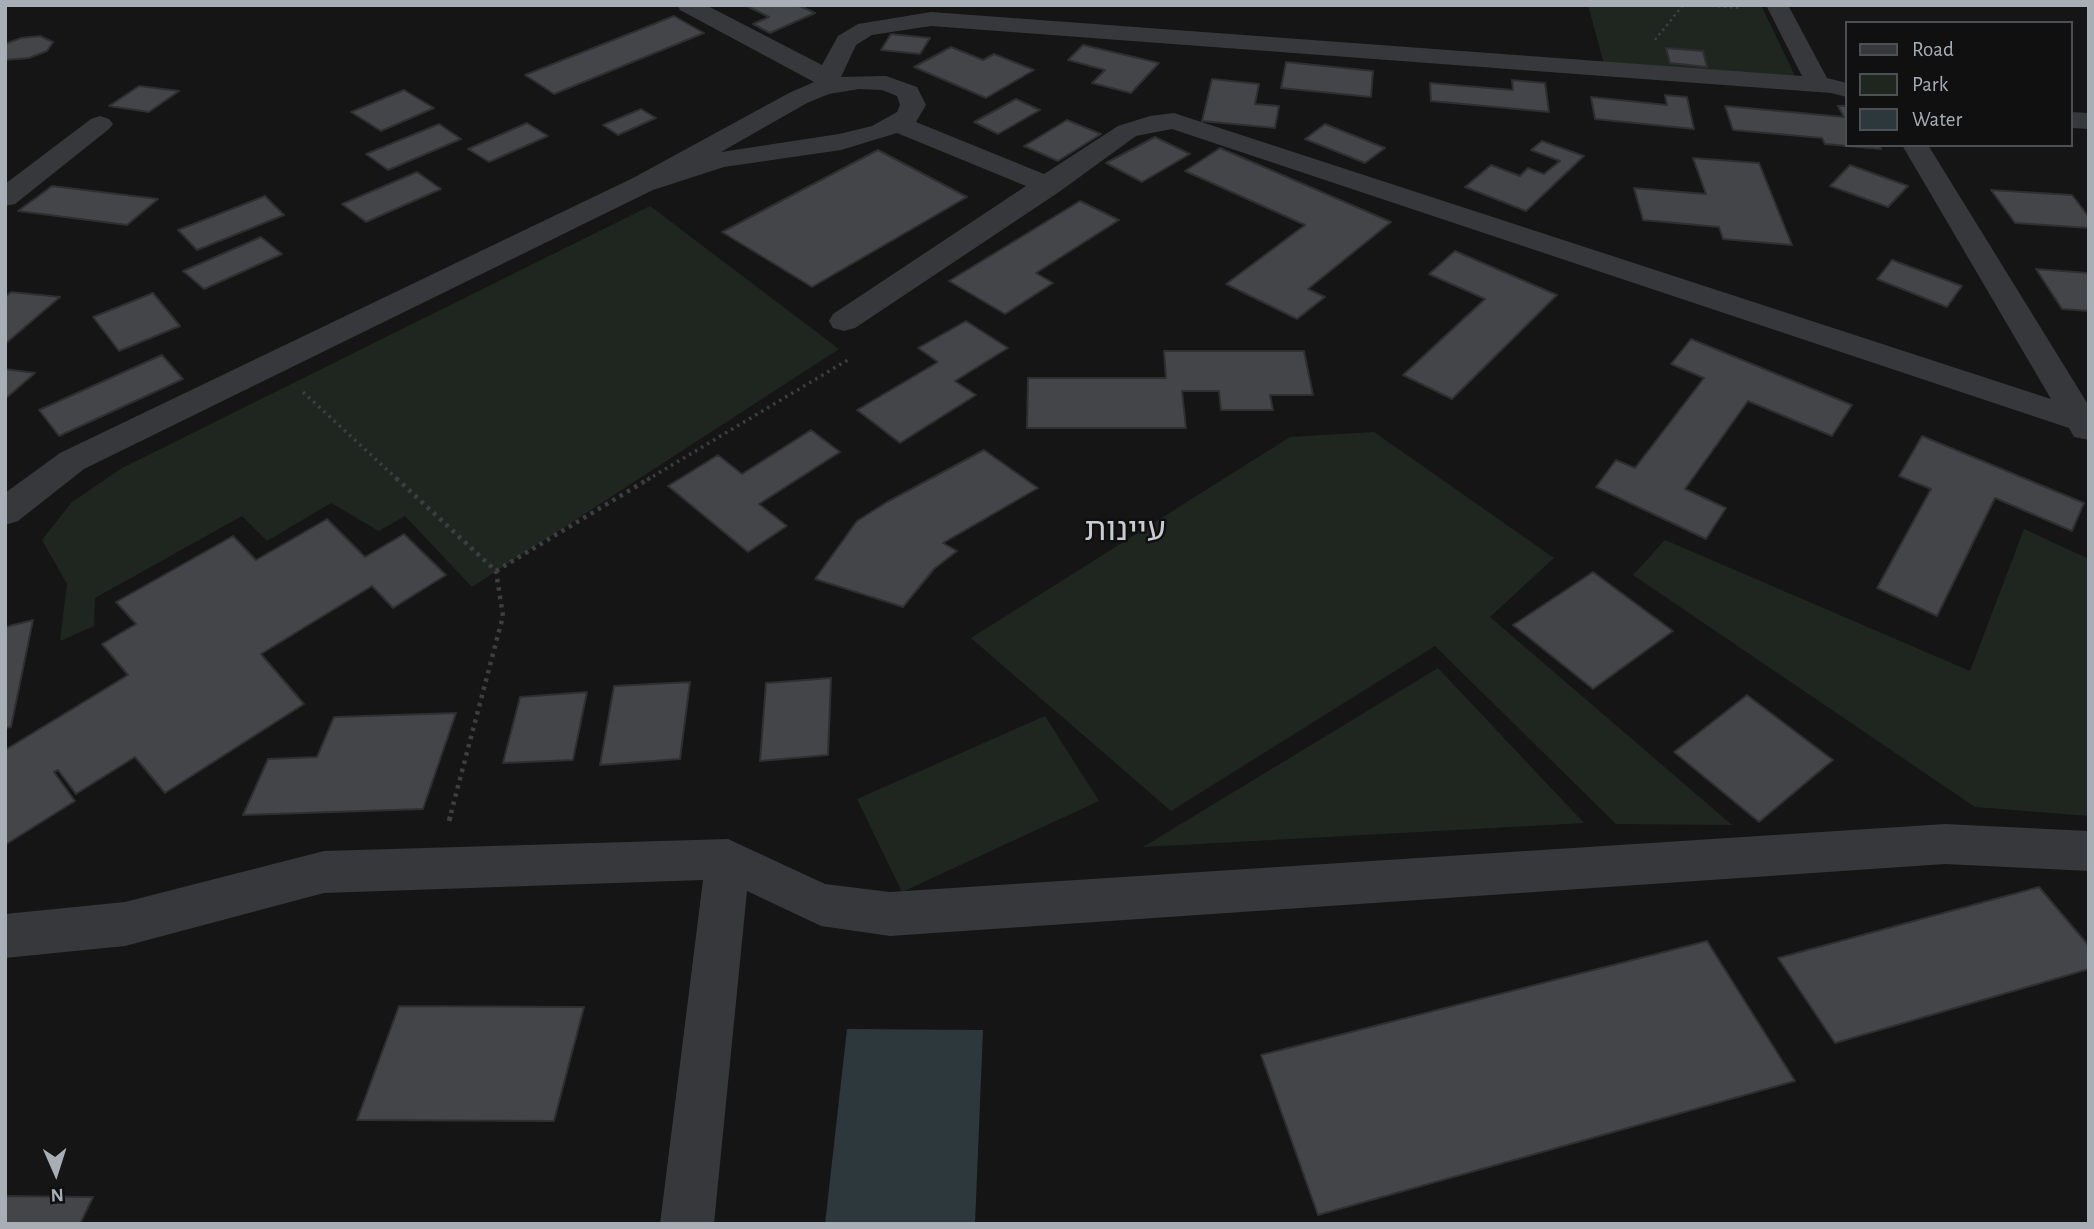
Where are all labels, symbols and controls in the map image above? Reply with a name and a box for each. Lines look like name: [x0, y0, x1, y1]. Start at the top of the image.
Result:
legend: [1846, 21, 2073, 147]
text: Road: [1912, 39, 1954, 60]
text: Park: [1912, 74, 1948, 95]
text: Water: [1912, 109, 1962, 130]
district label: עיינות: [1084, 511, 1166, 549]
north arrow: [21, 1138, 91, 1208]
text: N: [50, 1185, 64, 1204]

